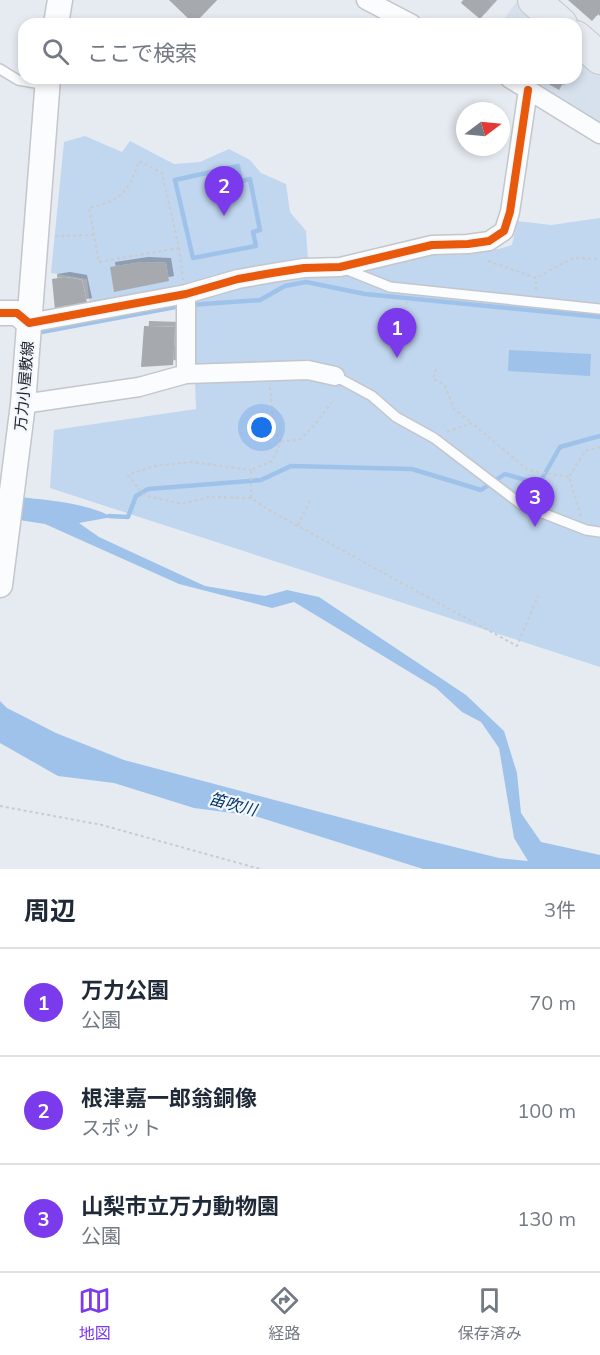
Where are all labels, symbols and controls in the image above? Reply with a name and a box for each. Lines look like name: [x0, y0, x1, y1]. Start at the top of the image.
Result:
search box: [18, 18, 582, 84]
icon: search: [39, 35, 72, 68]
text: ここで検索: [87, 39, 197, 67]
north arrow: [456, 102, 510, 156]
pin: 2: [204, 166, 244, 216]
pin: 1: [378, 308, 416, 358]
street label: 万力小屋敷線: [11, 340, 37, 432]
your location: [247, 413, 276, 442]
pin: 3: [516, 478, 554, 527]
water label: 笛吹川: [207, 788, 261, 820]
text: 周辺: [24, 894, 76, 927]
text: 3件: [544, 897, 576, 922]
text: 万力公園: [81, 976, 169, 1004]
text: 1: [38, 990, 50, 1015]
text: 70 m: [529, 990, 576, 1015]
text: 公園: [81, 1007, 121, 1032]
text: 根津嘉一郎翁銅像: [81, 1084, 257, 1112]
text: 2: [38, 1098, 50, 1123]
text: 100 m: [517, 1098, 576, 1123]
text: スポット: [81, 1115, 161, 1140]
text: 山梨市立万力動物園: [81, 1192, 279, 1220]
text: 3: [38, 1206, 50, 1231]
text: 130 m: [517, 1206, 576, 1231]
text: 公園: [81, 1223, 121, 1248]
tab: 地図: [78, 1284, 111, 1344]
tab: 経路: [268, 1284, 301, 1344]
tab: 保存済み: [458, 1284, 522, 1344]

